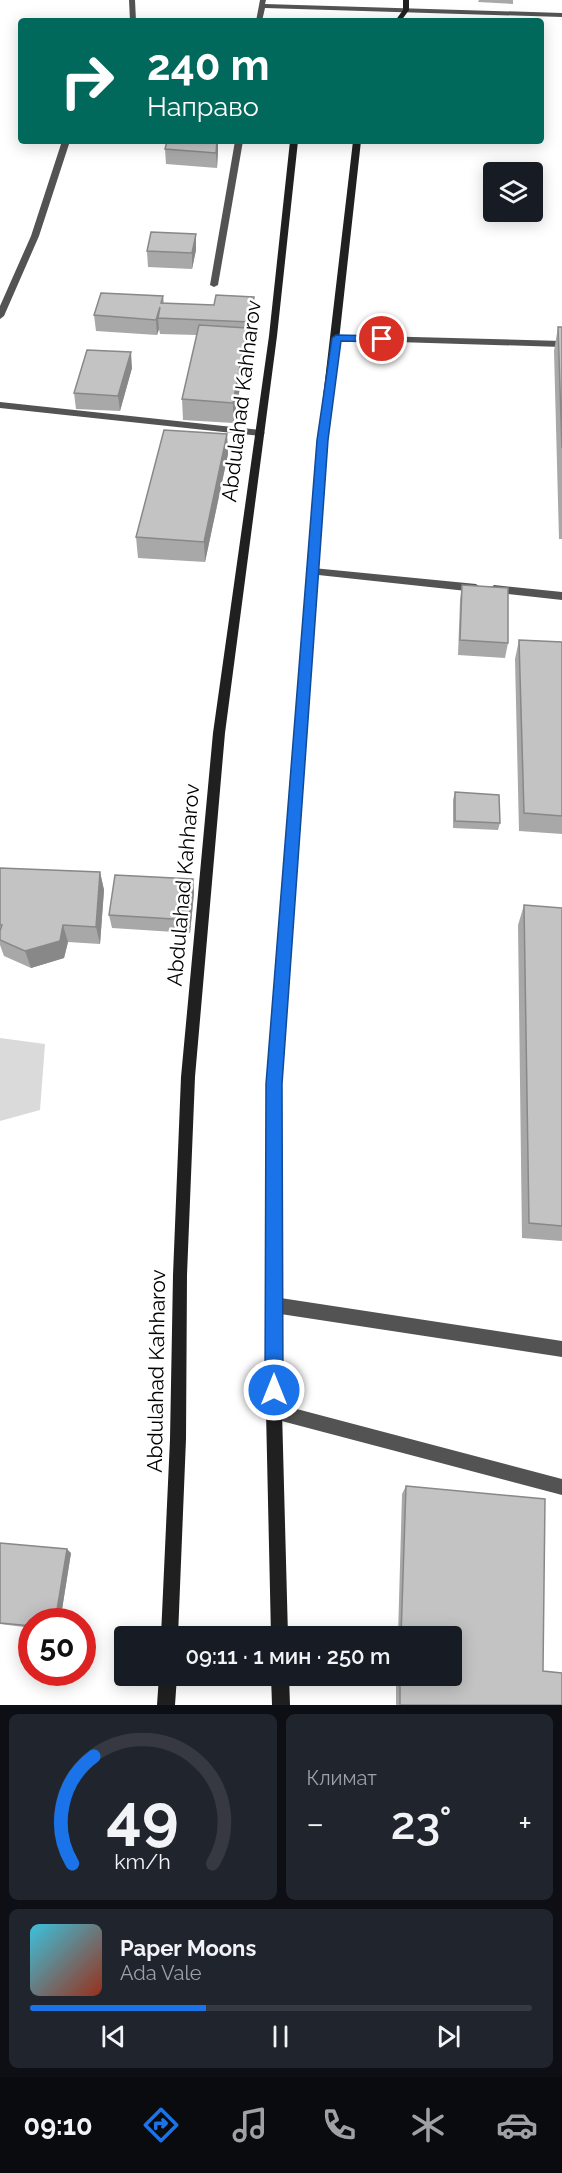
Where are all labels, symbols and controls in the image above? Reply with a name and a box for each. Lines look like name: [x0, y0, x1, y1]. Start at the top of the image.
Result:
text: 240 m: [147, 41, 270, 90]
icon: right: [48, 42, 126, 120]
text: Направо: [147, 91, 259, 122]
map controls: [483, 162, 543, 222]
button: layers: [483, 162, 543, 222]
street label: Abdulahad Kahharov: [216, 299, 266, 503]
pin: [356, 313, 407, 364]
icon: arrive: [365, 322, 398, 355]
street label: Abdulahad Kahharov: [162, 783, 204, 987]
street label: Abdulahad Kahharov: [142, 1269, 170, 1473]
position arrow: [242, 1358, 306, 1422]
speed limit sign: 50: [18, 1608, 96, 1686]
text: 09:11 · 1 мин · 250 m: [186, 1643, 390, 1669]
text: Климат: [307, 1766, 377, 1790]
text: 49: [107, 1779, 179, 1853]
text: 23°: [391, 1797, 452, 1850]
text: −: [307, 1804, 324, 1843]
text: +: [518, 1804, 532, 1843]
text: km/h: [114, 1849, 171, 1874]
text: Paper Moons: [120, 1935, 256, 1961]
text: Ada Vale: [120, 1961, 202, 1985]
icon: previous: [97, 2020, 130, 2053]
icon: pause: [264, 2020, 297, 2053]
icon: next: [432, 2020, 465, 2053]
icon: directions: [140, 2104, 182, 2146]
icon: music: [229, 2104, 271, 2146]
icon: phone: [318, 2104, 360, 2146]
icon: climate: [407, 2104, 449, 2146]
icon: car: [496, 2104, 538, 2146]
text: 09:10: [24, 2110, 93, 2141]

